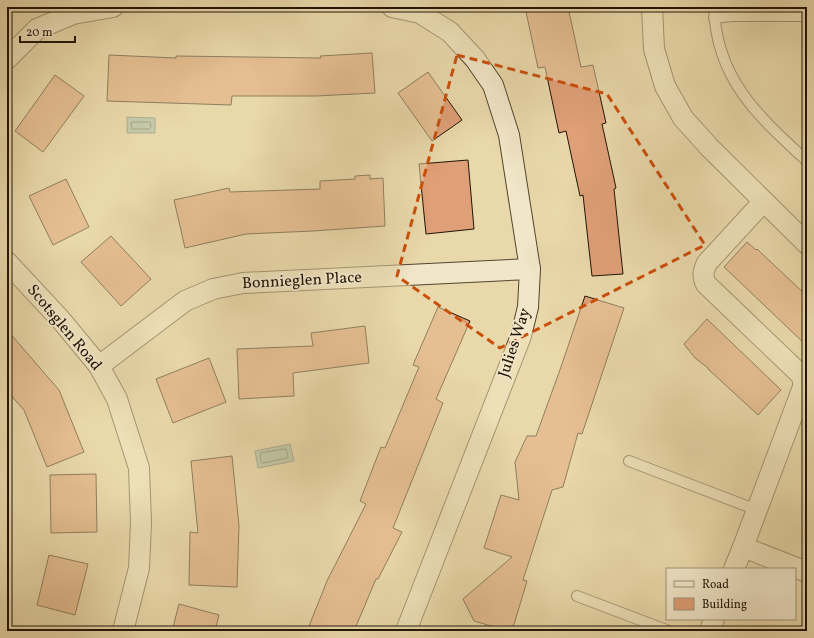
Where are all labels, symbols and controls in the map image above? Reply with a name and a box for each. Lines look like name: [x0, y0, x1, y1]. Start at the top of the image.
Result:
scale bar: [20, 18, 75, 44]
text: 20 m: [26, 25, 53, 41]
street label: Bonnieglen Place: [241, 267, 363, 295]
street label: Scotsglen Road: [21, 280, 107, 376]
street label: Julies Way: [493, 305, 537, 381]
legend: [666, 568, 796, 620]
text: Road: [702, 577, 729, 593]
text: Building: [702, 597, 747, 613]

